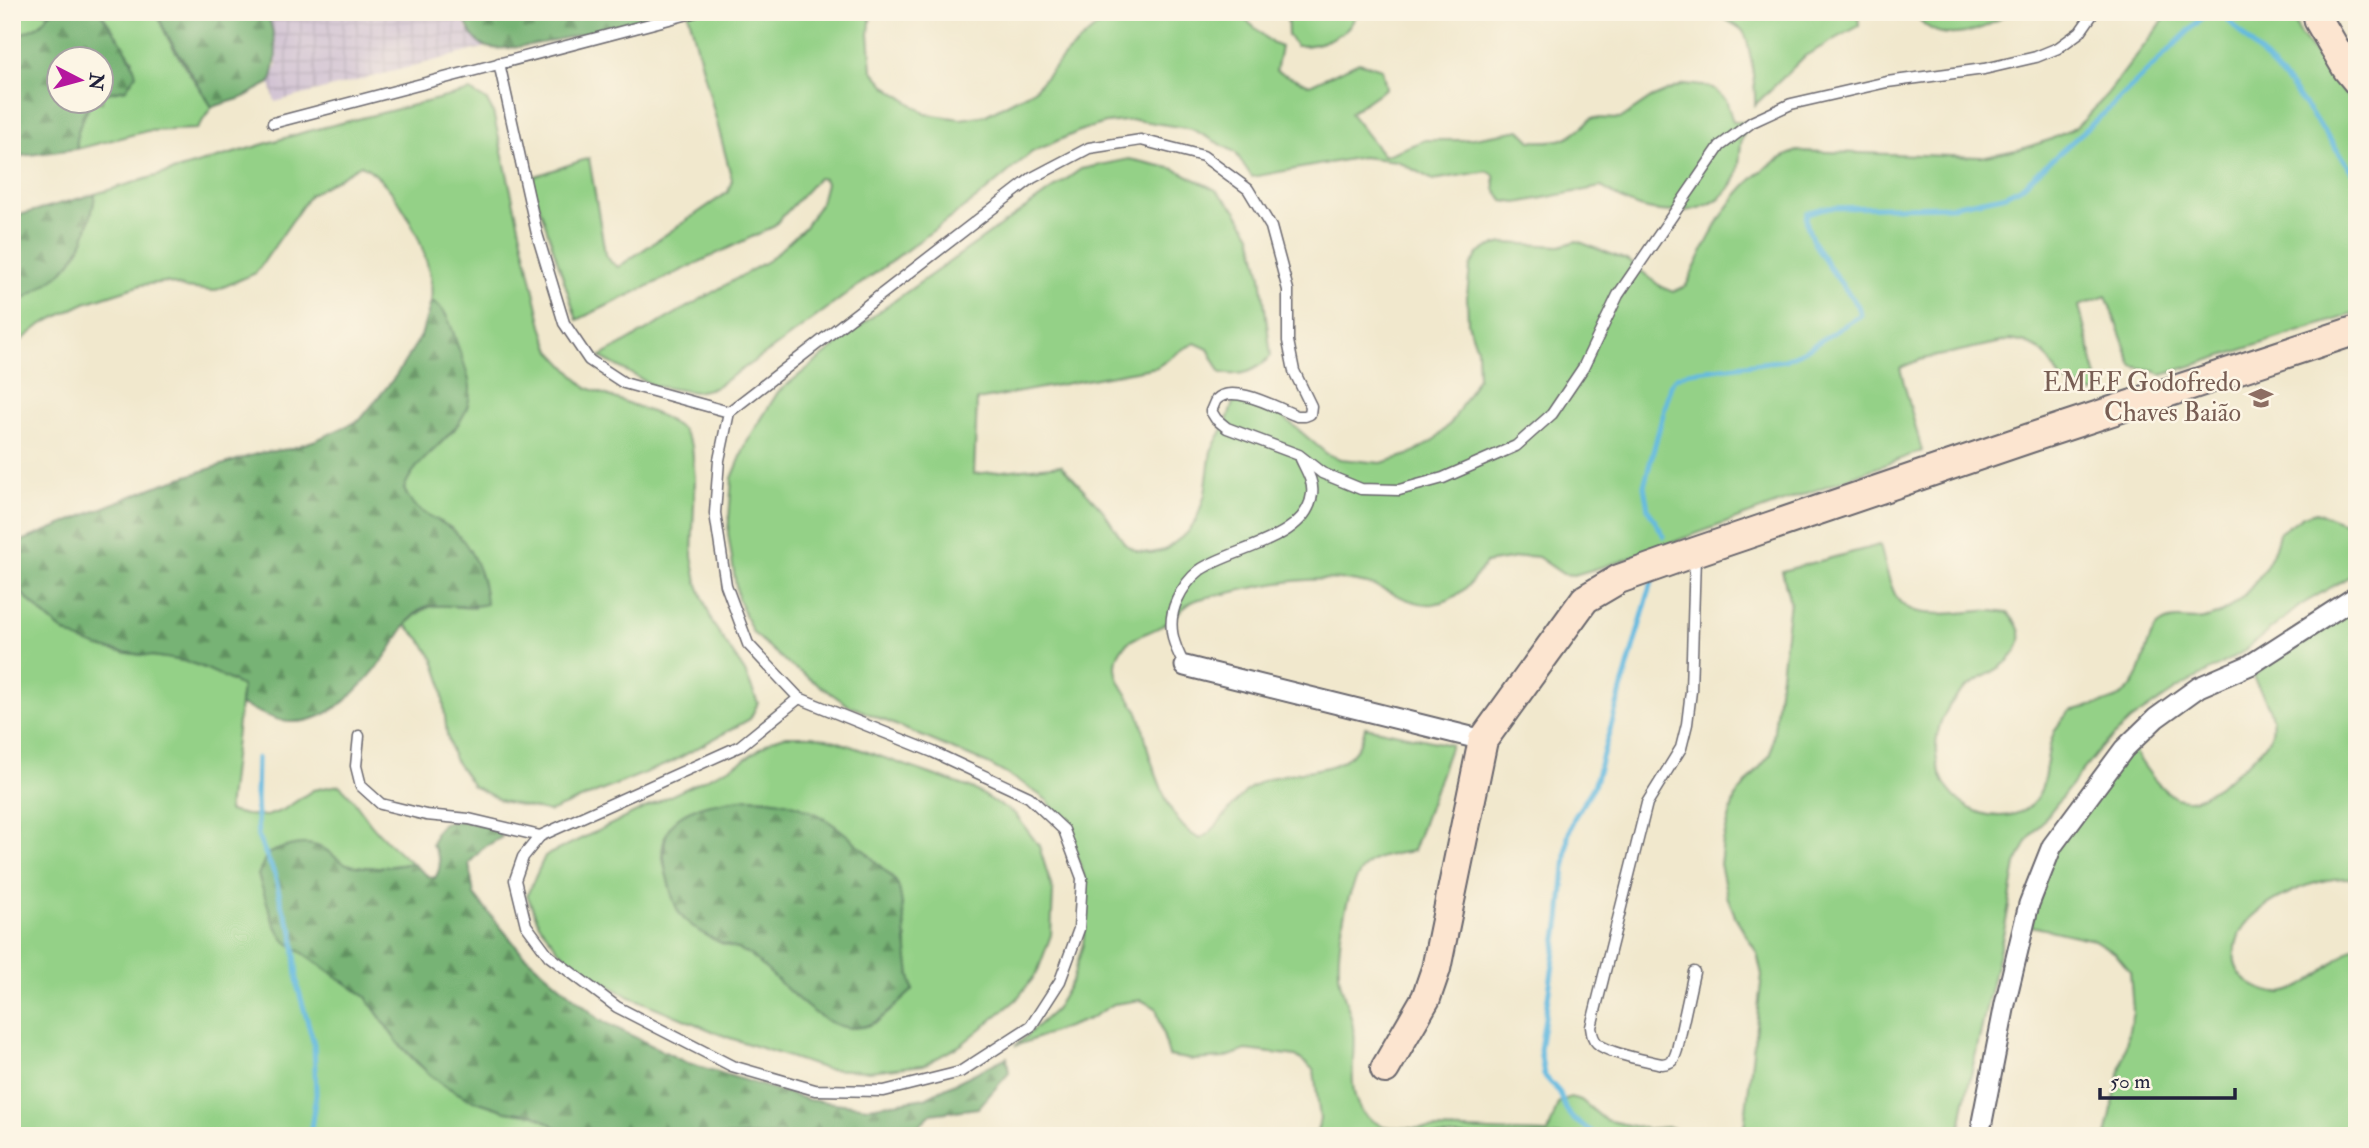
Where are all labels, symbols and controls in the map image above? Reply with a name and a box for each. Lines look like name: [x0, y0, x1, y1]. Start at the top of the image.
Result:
north arrow: [46, 46, 116, 116]
text: N: [83, 71, 109, 92]
place label: EMEF Godofredo Chaves Baião: [2043, 367, 2241, 429]
school or university icon: EMEF Godofredo Chaves Baião: [2247, 384, 2275, 412]
scale bar: [2100, 1057, 2234, 1101]
text: 50 m: [2110, 1068, 2151, 1095]

